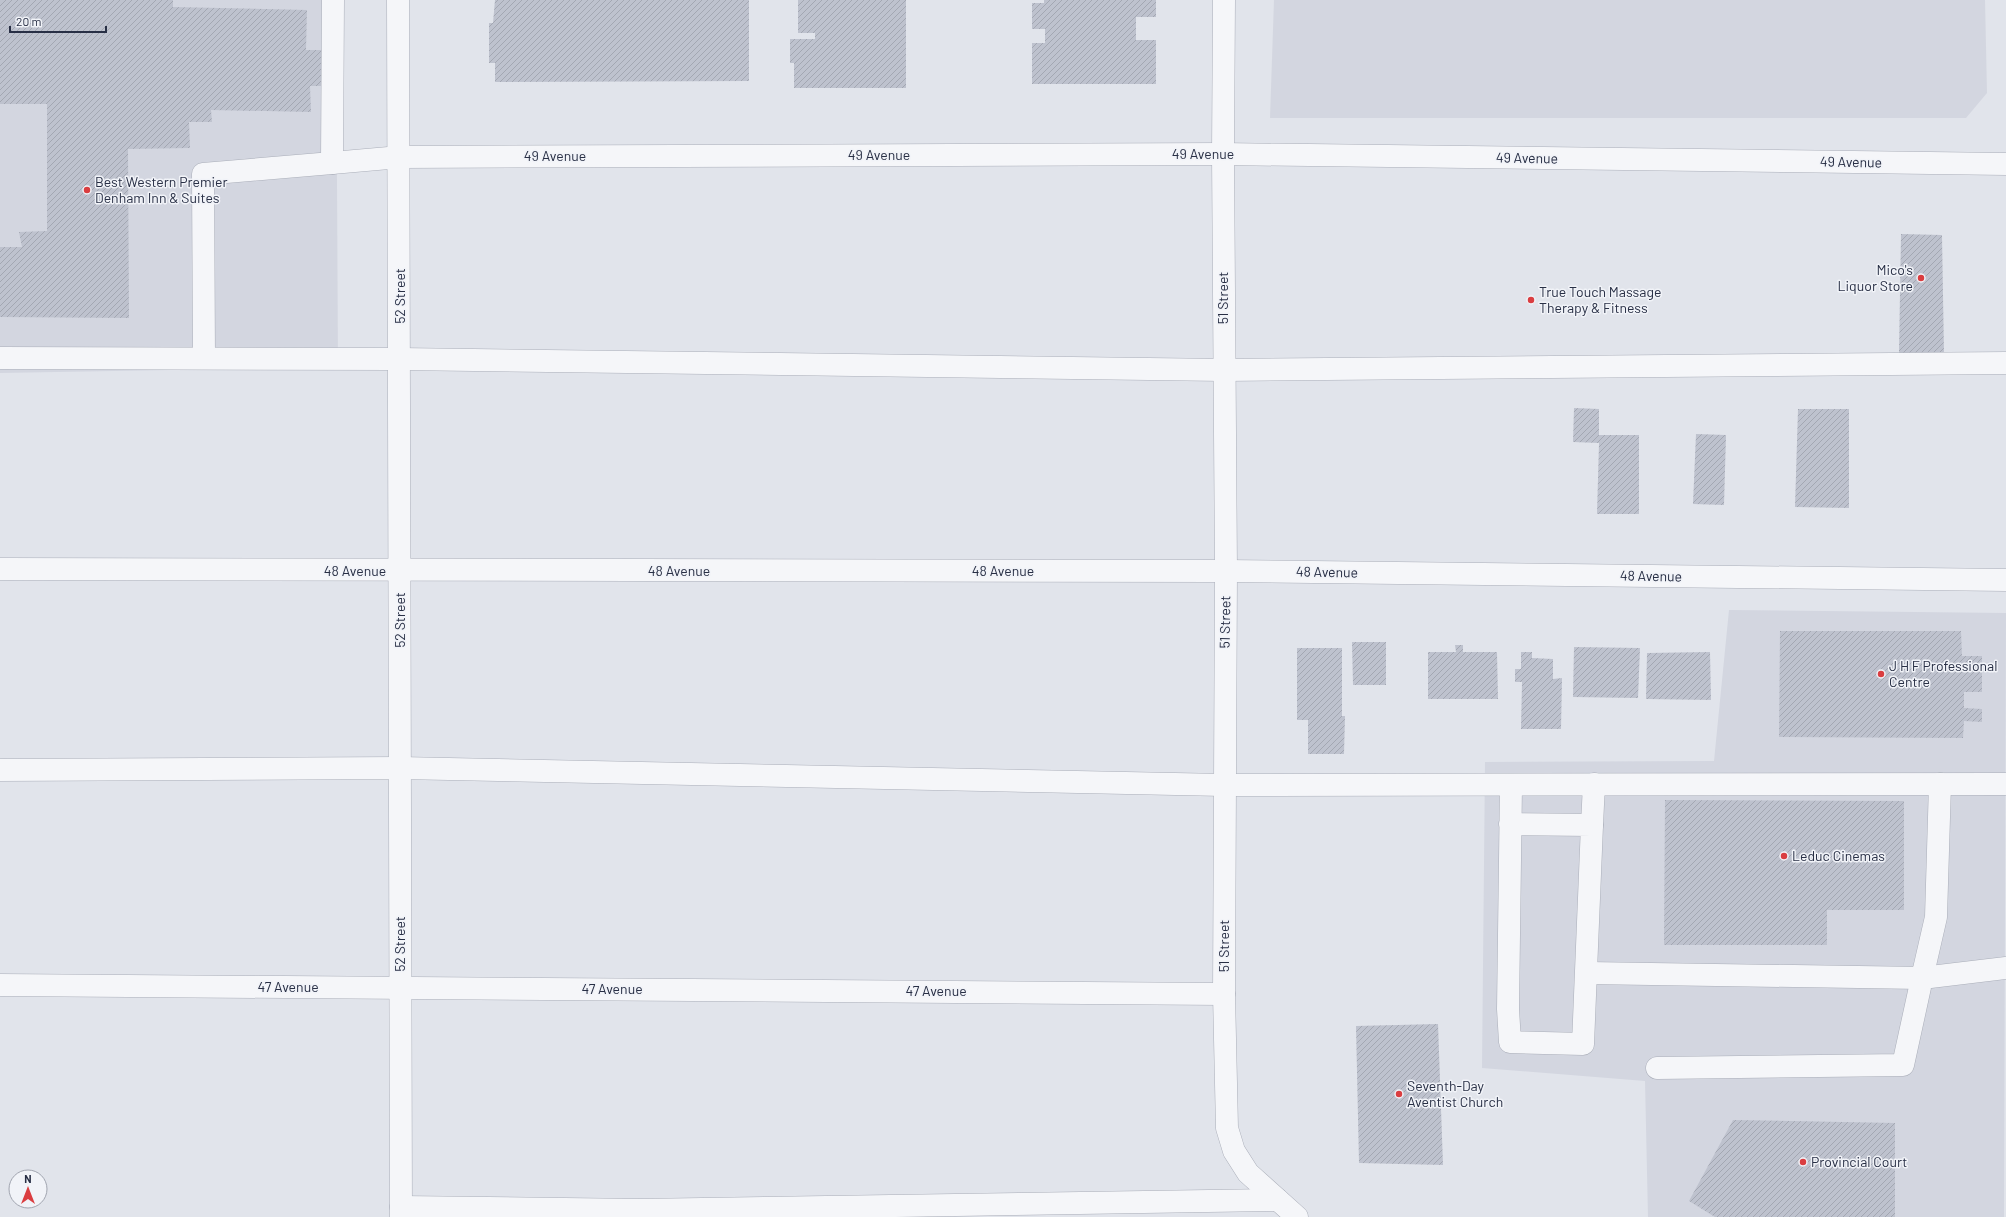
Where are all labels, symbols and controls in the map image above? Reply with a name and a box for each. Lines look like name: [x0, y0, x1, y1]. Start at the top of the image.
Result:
scale bar: [10, 8, 106, 34]
text: 20 m: [16, 14, 42, 28]
street label: 49 Avenue: [1172, 145, 1234, 162]
street label: 49 Avenue: [848, 146, 910, 163]
street label: 49 Avenue: [524, 147, 586, 164]
street label: 49 Avenue: [1496, 148, 1558, 167]
street label: 49 Avenue: [1820, 152, 1882, 171]
place label: Best Western Premier Denham Inn & Suites: [95, 173, 228, 206]
marker: Best Western Premier Denham Inn & Suites: [82, 185, 92, 195]
place label: Mico's Liquor Store: [1838, 261, 1913, 294]
street label: 52 Street: [391, 268, 408, 324]
street label: 51 Street: [1214, 272, 1231, 324]
marker: Mico's Liquor Store: [1916, 273, 1926, 283]
place label: True Touch Massage Therapy & Fitness: [1539, 283, 1661, 316]
marker: True Touch Massage Therapy & Fitness: [1526, 295, 1536, 305]
street label: 48 Avenue: [324, 562, 386, 579]
street label: 48 Avenue: [648, 562, 710, 579]
street label: 48 Avenue: [972, 562, 1034, 579]
street label: 48 Avenue: [1296, 562, 1358, 581]
street label: 48 Avenue: [1620, 566, 1682, 585]
street label: 52 Street: [391, 592, 408, 648]
street label: 51 Street: [1216, 595, 1233, 649]
place label: J H F Professional Centre: [1889, 657, 1998, 690]
marker: J H F Professional Centre: [1876, 669, 1886, 679]
place label: Leduc Cinemas: [1792, 847, 1885, 864]
marker: Leduc Cinemas: [1779, 851, 1789, 861]
street label: 52 Street: [391, 916, 408, 972]
street label: 51 Street: [1215, 920, 1232, 972]
street label: 47 Avenue: [257, 978, 319, 995]
street label: 47 Avenue: [581, 980, 643, 997]
street label: 47 Avenue: [905, 982, 967, 999]
place label: Seventh-Day Aventist Church: [1407, 1077, 1503, 1110]
marker: Seventh-Day Aventist Church: [1394, 1089, 1404, 1099]
place label: Provincial Court: [1811, 1153, 1907, 1170]
marker: Provincial Court: [1798, 1157, 1808, 1167]
north arrow: [8, 1169, 48, 1209]
text: N: [24, 1172, 32, 1185]

